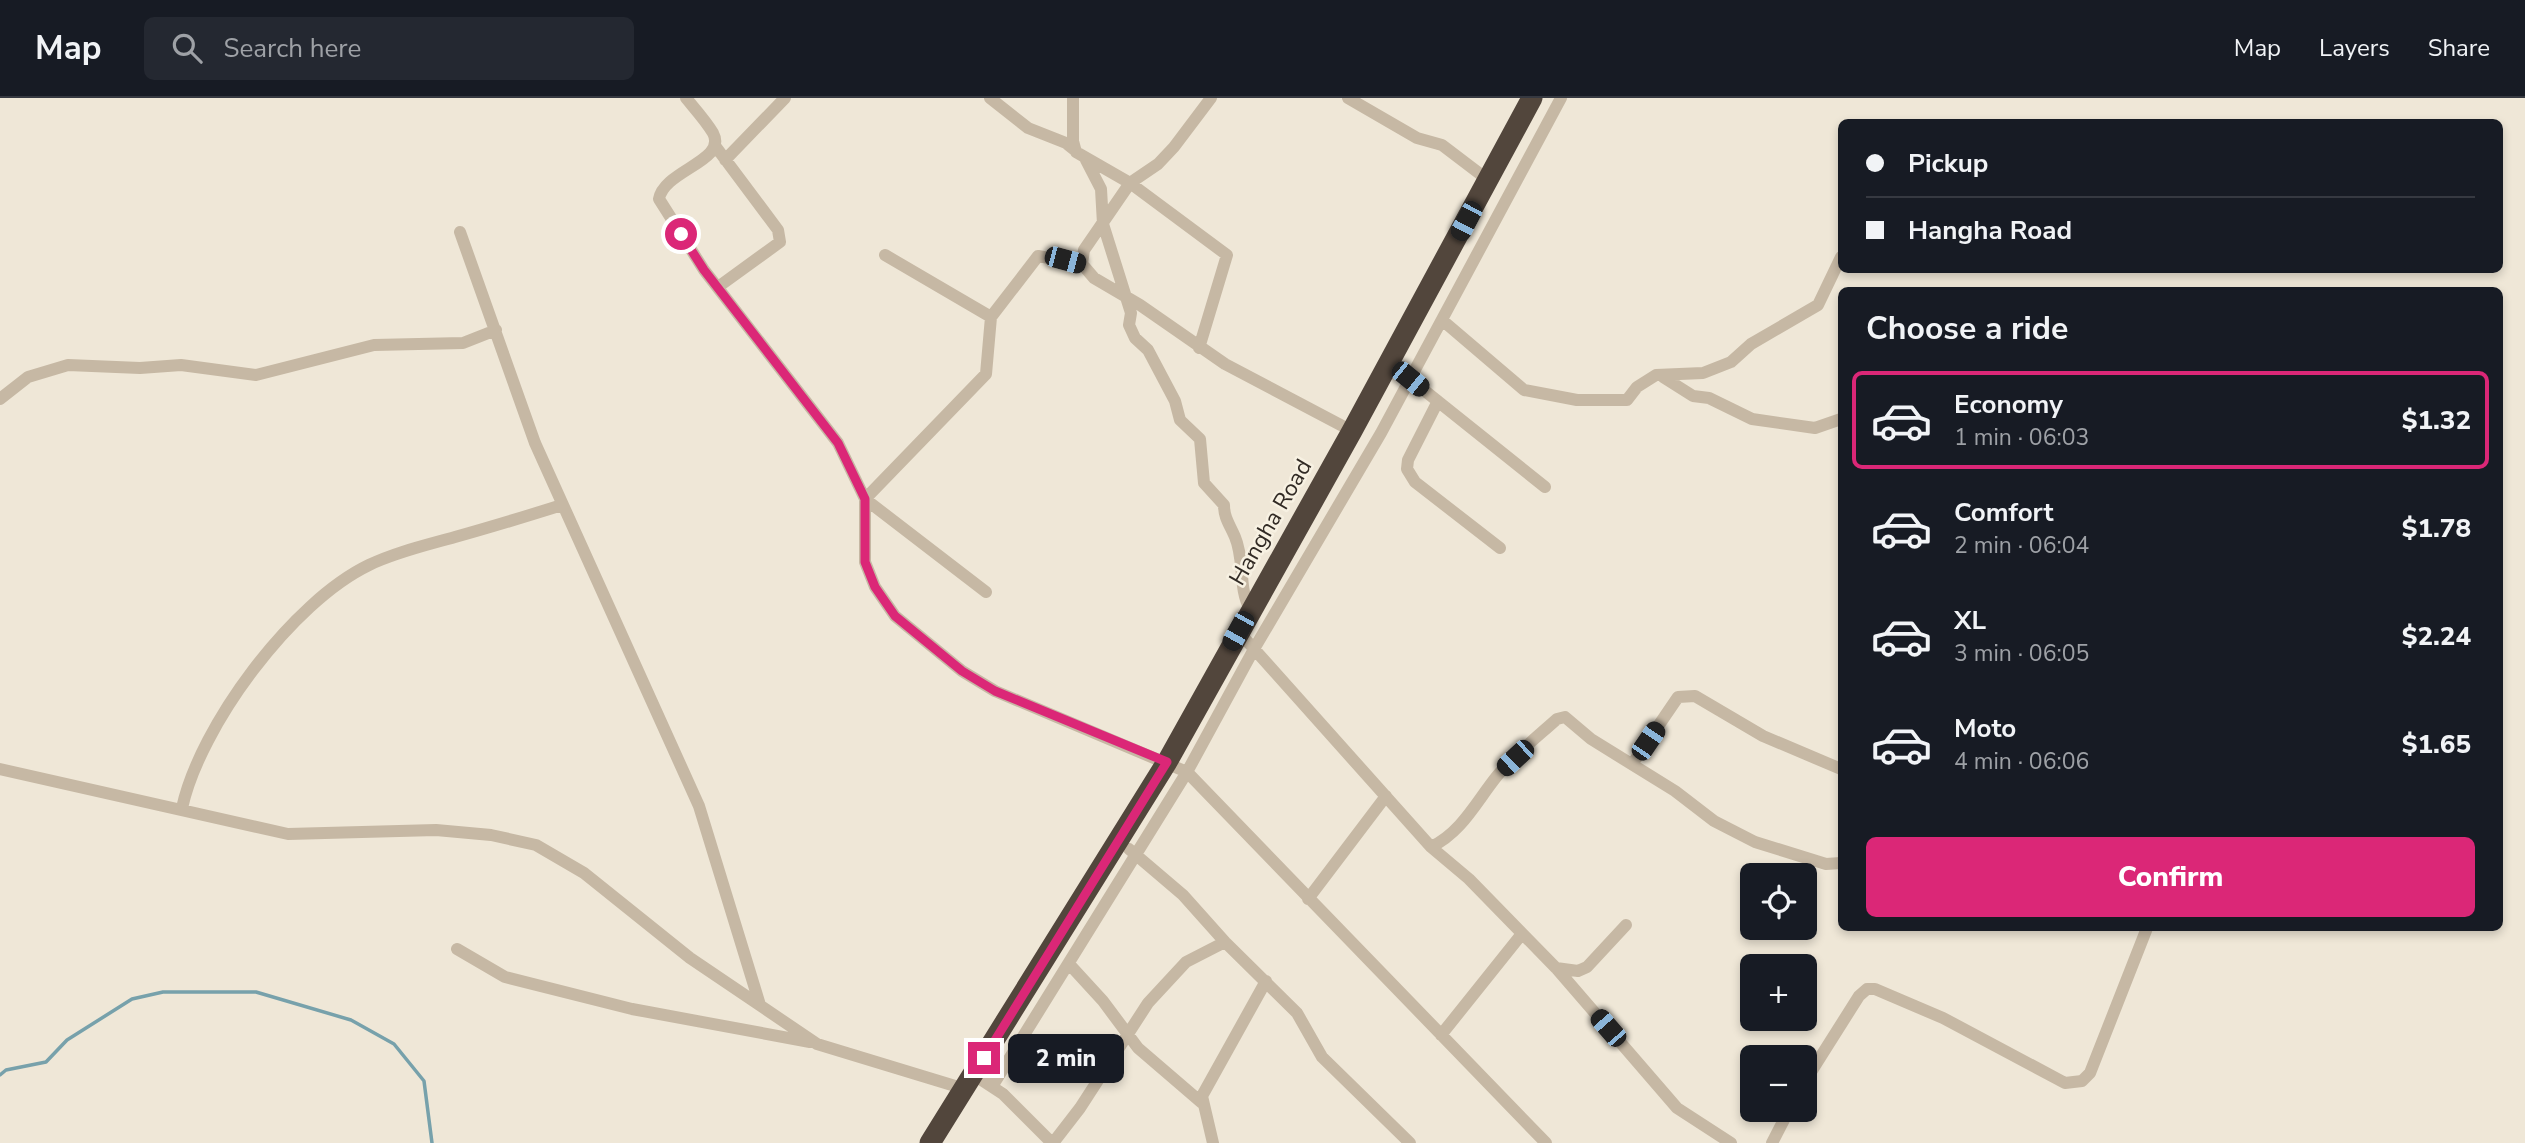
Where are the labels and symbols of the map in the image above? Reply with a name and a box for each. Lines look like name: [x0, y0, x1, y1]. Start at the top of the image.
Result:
car: [1447, 198, 1486, 244]
route start: [665, 218, 697, 250]
car: [1042, 244, 1089, 276]
car: [1388, 358, 1433, 400]
street label: Hangha Road: [1222, 453, 1319, 591]
car: [1219, 608, 1258, 654]
car: [1628, 718, 1669, 764]
car: [1493, 736, 1538, 780]
car: [1587, 1005, 1630, 1051]
callout: 2 min: [1009, 1034, 1124, 1082]
route end: [968, 1042, 1000, 1074]

